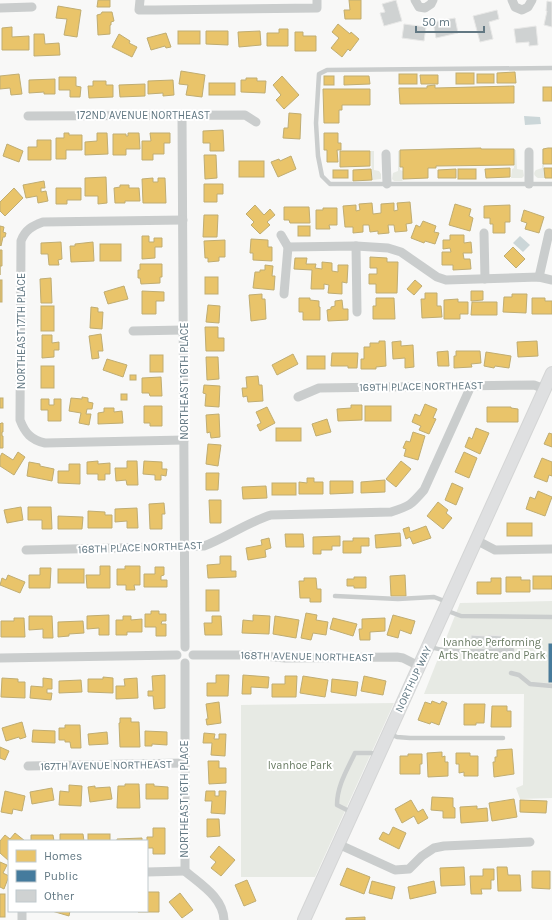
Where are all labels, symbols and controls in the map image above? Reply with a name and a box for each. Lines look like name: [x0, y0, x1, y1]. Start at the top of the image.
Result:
scale bar: [416, 8, 484, 34]
text: 50 m: [422, 15, 450, 29]
street label: 172ND AVENUE NORTHEAST: [76, 109, 210, 122]
street label: NORTHEAST 17TH PLACE: [15, 273, 28, 389]
street label: NORTHEAST 16TH PLACE: [178, 322, 191, 440]
street label: 169TH PLACE NORTHEAST: [359, 379, 483, 394]
street label: 168TH PLACE NORTHEAST: [78, 539, 203, 556]
park label: Ivanhoe Performing Arts Theatre and Park: [438, 636, 546, 662]
street label: NORTHUP WAY: [392, 644, 434, 714]
street label: 168TH AVENUE NORTHEAST: [240, 649, 374, 664]
street label: NORTHEAST 16TH PLACE: [178, 740, 191, 858]
street label: 167TH AVENUE NORTHEAST: [40, 758, 172, 773]
park label: Ivanhoe Park: [268, 759, 332, 772]
legend: [8, 840, 148, 912]
text: Homes: [44, 849, 82, 863]
text: Public: [44, 869, 78, 883]
text: Other: [44, 889, 75, 903]

